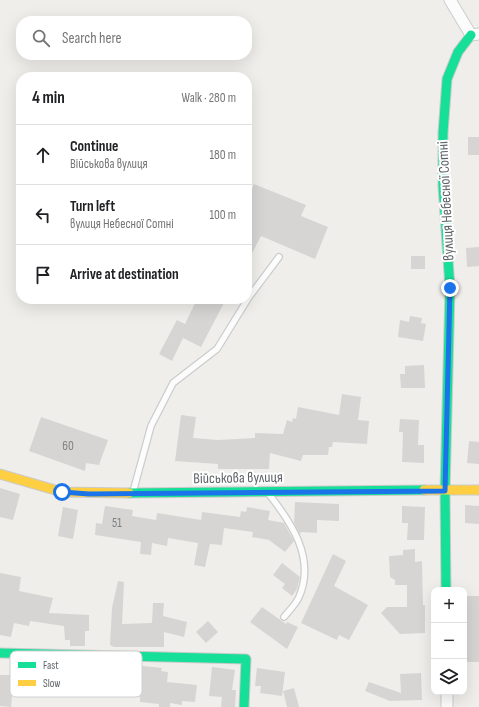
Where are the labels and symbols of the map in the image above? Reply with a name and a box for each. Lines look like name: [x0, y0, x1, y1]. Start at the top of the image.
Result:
street label: вулиця Небесної Сотні: [433, 141, 459, 261]
route end: [441, 279, 459, 297]
house number: 60: [62, 438, 74, 454]
street label: Військова вулиця: [193, 468, 283, 488]
route start: [53, 483, 71, 501]
house number: 51: [112, 515, 122, 531]
legend: [10, 651, 142, 697]
text: Fast: [43, 659, 59, 672]
text: Slow: [43, 677, 60, 690]

